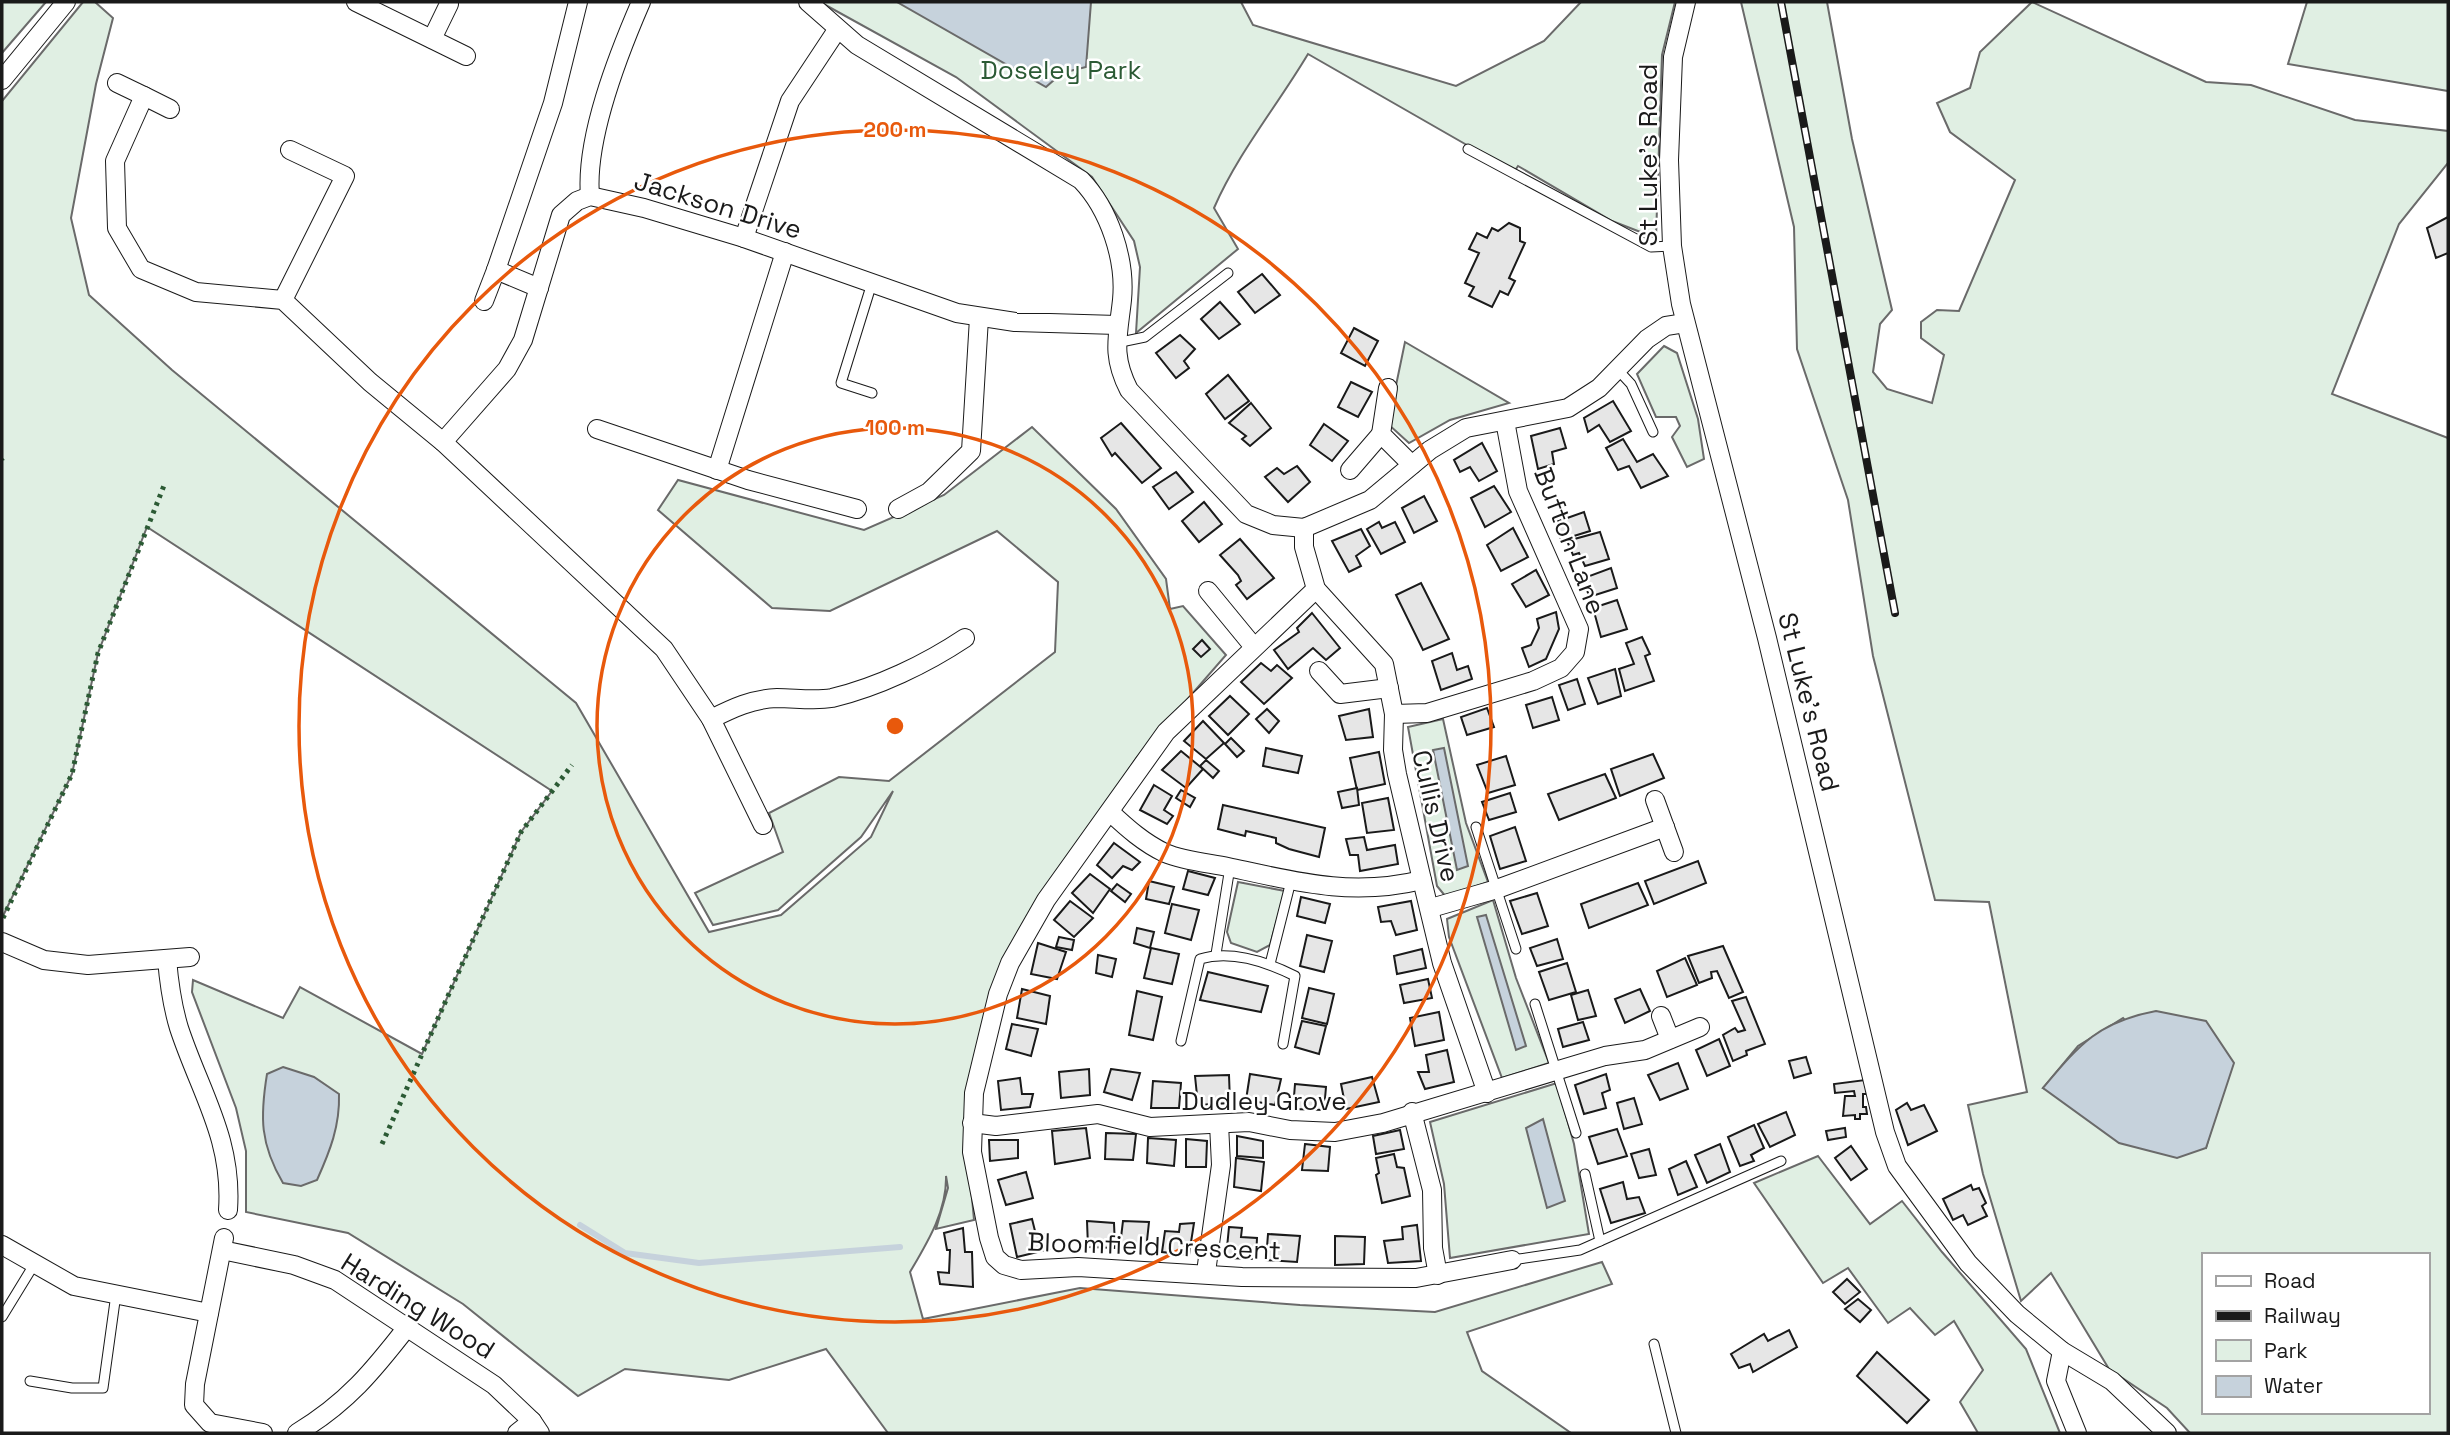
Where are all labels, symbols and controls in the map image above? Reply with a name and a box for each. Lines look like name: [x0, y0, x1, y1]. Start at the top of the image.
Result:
park label: Doseley Park: [981, 53, 1141, 87]
street label: St Luke's Road: [1631, 63, 1665, 247]
text: 200 m: [864, 116, 926, 143]
street label: Jackson Drive: [630, 163, 806, 247]
text: 100 m: [865, 414, 925, 441]
street label: Bufton Lane: [1526, 463, 1614, 619]
street label: St Luke's Road: [1770, 609, 1848, 795]
centre of rings: [883, 714, 907, 738]
street label: Cullis Drive: [1404, 747, 1468, 885]
street label: Dudley Grove: [1181, 1084, 1347, 1118]
street label: Bloomfield Crescent: [1027, 1225, 1281, 1267]
street label: Harding Wood: [335, 1245, 501, 1367]
legend: [2202, 1253, 2429, 1414]
text: Road: [2264, 1267, 2316, 1294]
text: Railway: [2264, 1302, 2341, 1329]
text: Park: [2264, 1337, 2308, 1364]
text: Water: [2264, 1372, 2323, 1399]

